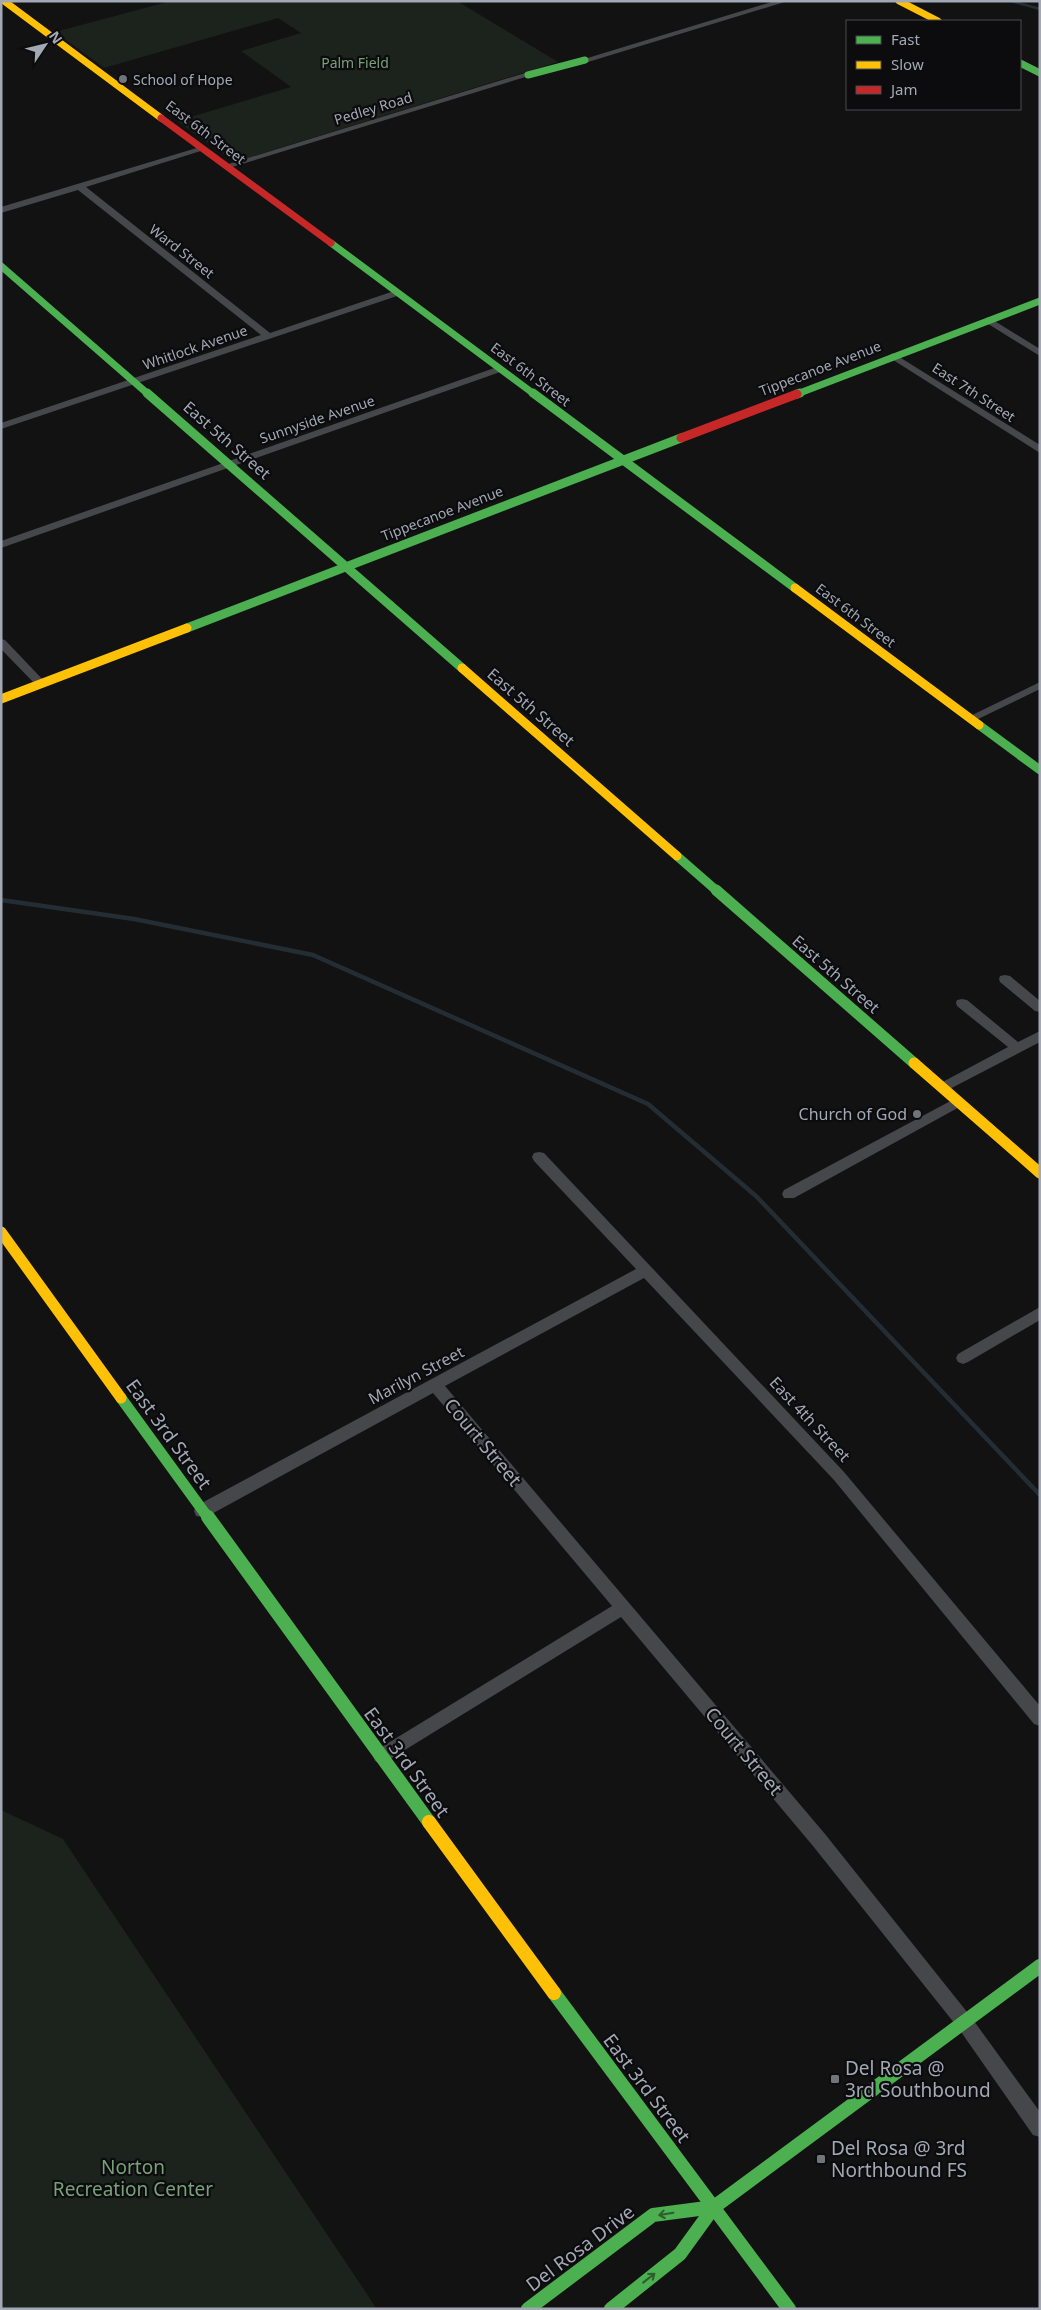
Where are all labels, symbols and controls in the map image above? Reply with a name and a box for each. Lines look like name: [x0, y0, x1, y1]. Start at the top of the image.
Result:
north arrow: [20, 20, 70, 70]
legend: [846, 20, 1021, 110]
text: N: [45, 27, 67, 47]
text: Fast: [891, 29, 920, 49]
park label: Palm Field: [321, 53, 389, 72]
text: Slow: [891, 54, 924, 74]
place label: School of Hope: [133, 70, 233, 89]
marker: School of Hope: [117, 73, 129, 85]
text: Jam: [889, 79, 918, 99]
street label: Pedley Road: [332, 87, 414, 129]
street label: East 6th Street: [162, 96, 250, 168]
street label: Ward Street: [146, 220, 218, 282]
street label: Whitlock Avenue: [140, 320, 250, 374]
street label: Tippecanoe Avenue: [756, 336, 884, 400]
street label: East 6th Street: [487, 338, 575, 410]
street label: East 7th Street: [929, 358, 1019, 426]
street label: Sunnyside Avenue: [257, 390, 377, 448]
street label: East 5th Street: [179, 396, 276, 484]
street label: Tippecanoe Avenue: [378, 481, 506, 545]
street label: East 6th Street: [812, 579, 900, 651]
street label: East 5th Street: [483, 663, 580, 751]
street label: East 5th Street: [788, 930, 885, 1018]
place label: Church of God: [799, 1103, 907, 1125]
marker: Church of God: [911, 1108, 923, 1120]
street label: Marilyn Street: [364, 1340, 468, 1409]
street label: East 4th Street: [765, 1372, 855, 1467]
street label: East 3rd Street: [120, 1374, 218, 1494]
street label: Court Street: [438, 1392, 528, 1492]
street label: Court Street: [699, 1701, 789, 1801]
street label: East 3rd Street: [358, 1702, 456, 1822]
street label: East 3rd Street: [597, 2028, 697, 2148]
place label: Del Rosa @ 3rd Southbound: [845, 2055, 991, 2103]
marker: Del Rosa @ 3rd Southbound: [829, 2073, 841, 2085]
place label: Del Rosa @ 3rd Northbound FS: [831, 2135, 967, 2183]
marker: Del Rosa @ 3rd Northbound FS: [815, 2153, 827, 2165]
park label: Norton Recreation Center: [53, 2154, 213, 2202]
street label: Del Rosa Drive: [520, 2199, 640, 2297]
one-way arrow: [658, 2210, 674, 2220]
one-way arrow: [642, 2273, 655, 2284]

